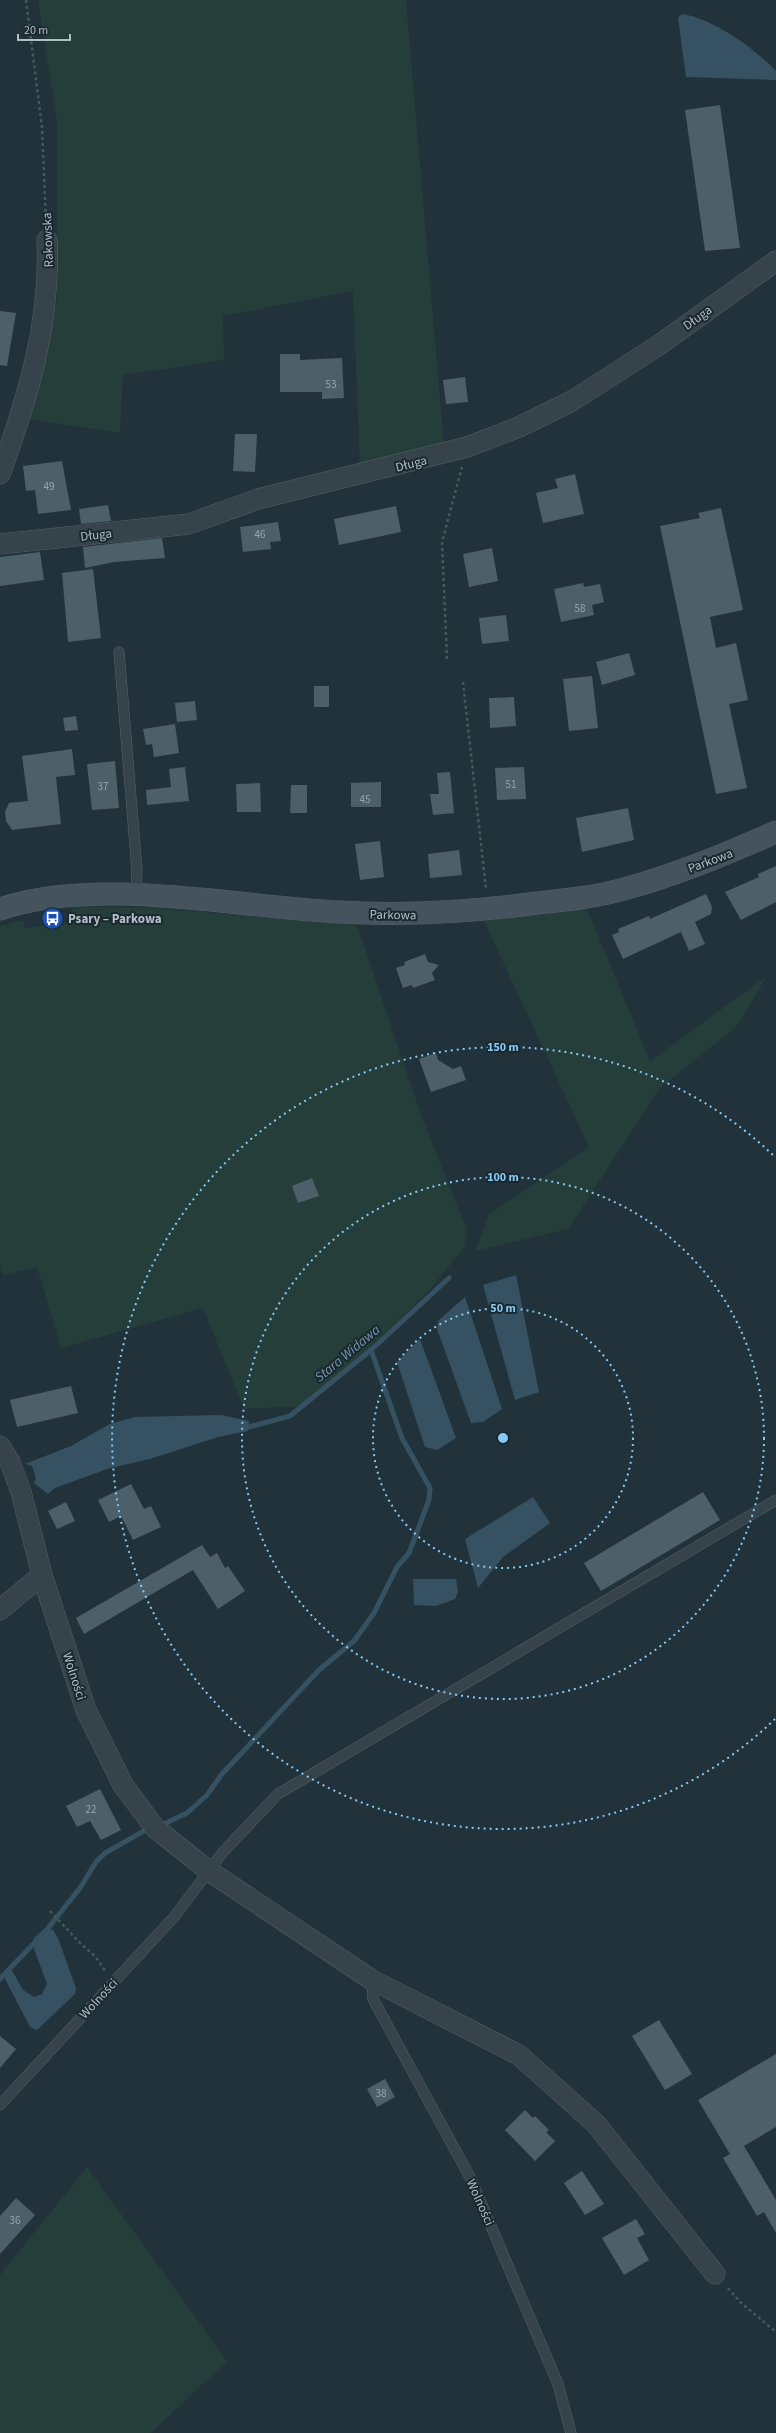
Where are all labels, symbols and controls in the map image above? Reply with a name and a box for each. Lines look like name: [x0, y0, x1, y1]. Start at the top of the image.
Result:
scale bar: [18, 16, 70, 42]
text: 20 m: [24, 22, 48, 39]
street label: Rakowska: [38, 212, 58, 268]
street label: Długa: [679, 301, 716, 334]
house number: 53: [326, 377, 336, 392]
street label: Długa: [394, 451, 429, 477]
house number: 49: [44, 479, 54, 494]
street label: Długa: [79, 524, 113, 546]
house number: 46: [255, 527, 266, 542]
house number: 58: [575, 601, 586, 616]
house number: 51: [506, 777, 516, 792]
house number: 37: [98, 779, 108, 794]
house number: 45: [360, 792, 370, 807]
street label: Parkowa: [685, 844, 735, 878]
bus stop icon: Psary – Parkowa: [40, 905, 66, 931]
street label: Parkowa: [369, 906, 417, 924]
place label: Psary – Parkowa: [68, 910, 162, 928]
text: 150 m: [487, 1039, 519, 1056]
text: 100 m: [487, 1169, 519, 1186]
text: 50 m: [490, 1300, 516, 1317]
water label: Stara Widawa: [311, 1320, 385, 1387]
centre of rings: [496, 1431, 510, 1445]
street label: Wolności: [58, 1650, 90, 1703]
house number: 22: [86, 1802, 96, 1817]
street label: Wolności: [75, 1975, 122, 2023]
house number: 38: [376, 2086, 387, 2101]
street label: Wolności: [462, 2176, 498, 2229]
house number: 36: [10, 2213, 21, 2228]

